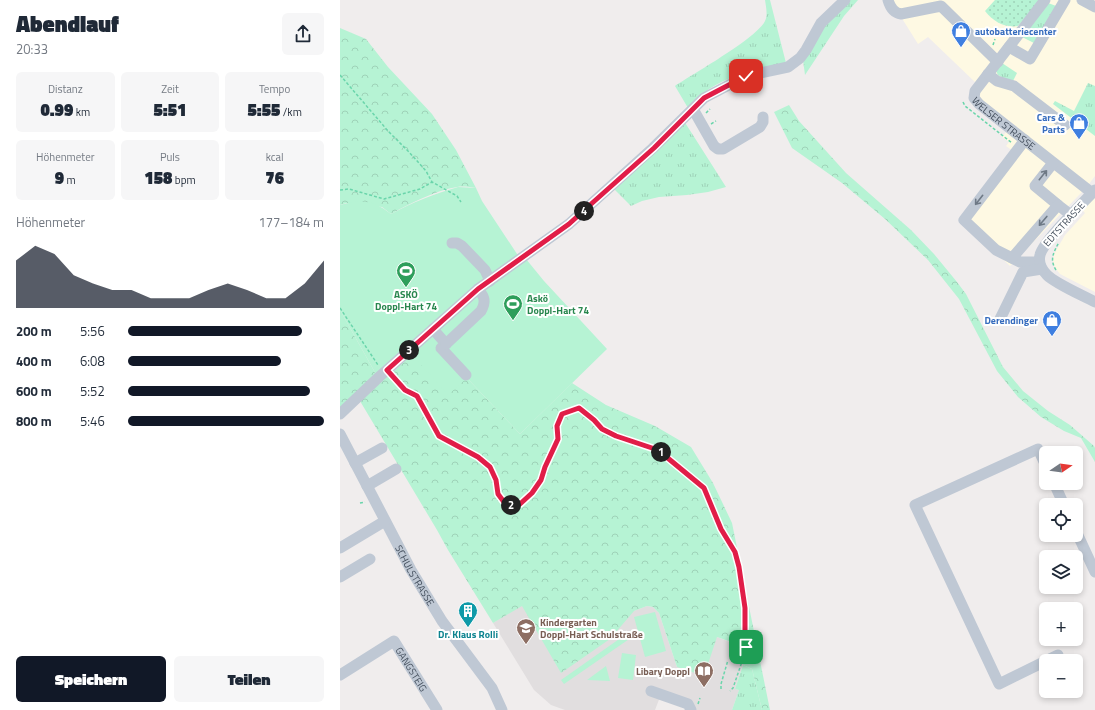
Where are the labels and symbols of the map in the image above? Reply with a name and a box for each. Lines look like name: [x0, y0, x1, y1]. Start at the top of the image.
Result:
shop icon: autobatteriecenter: [950, 20, 972, 48]
place label: autobatteriecenter: [975, 24, 1057, 39]
pin: [729, 59, 763, 93]
street label: WELSER STRASSE: [968, 93, 1039, 154]
place label: Cars & Parts: [1037, 110, 1065, 137]
shop icon: Cars & Parts: [1068, 112, 1090, 140]
one-way arrow: [1039, 169, 1048, 180]
one-way arrow: [975, 195, 984, 206]
street label: EDTSTRASSE: [1040, 198, 1089, 250]
pin: 4: [574, 201, 594, 221]
one-way arrow: [1039, 216, 1048, 227]
sports icon: ASKÖ Doppl-Hart 74: [395, 260, 417, 288]
place label: ASKÖ Doppl-Hart 74: [375, 287, 437, 314]
place label: Askö Doppl-Hart 74: [527, 291, 589, 318]
sports icon: Askö Doppl-Hart 74: [502, 293, 524, 321]
shop icon: Derendinger: [1041, 309, 1063, 337]
place label: Derendinger: [984, 313, 1038, 328]
pin: 3: [399, 340, 419, 360]
pin: 1: [651, 442, 671, 462]
north arrow: [1039, 446, 1083, 490]
pin: 2: [501, 495, 521, 515]
street label: SCHULSTRASSE: [392, 542, 439, 609]
building icon: Dr. Klaus Rolli: [457, 600, 479, 628]
place label: Kindergarten Doppl-Hart Schulstraße: [540, 615, 643, 642]
school or university icon: Kindergarten Doppl-Hart Schulstraße: [515, 617, 537, 645]
place label: Dr. Klaus Rolli: [438, 627, 498, 642]
pin: [729, 630, 763, 664]
street label: GANGSTEIG: [392, 644, 431, 694]
library icon: Libary Doppl: [693, 660, 715, 688]
place label: Libary Doppl: [636, 664, 690, 679]

